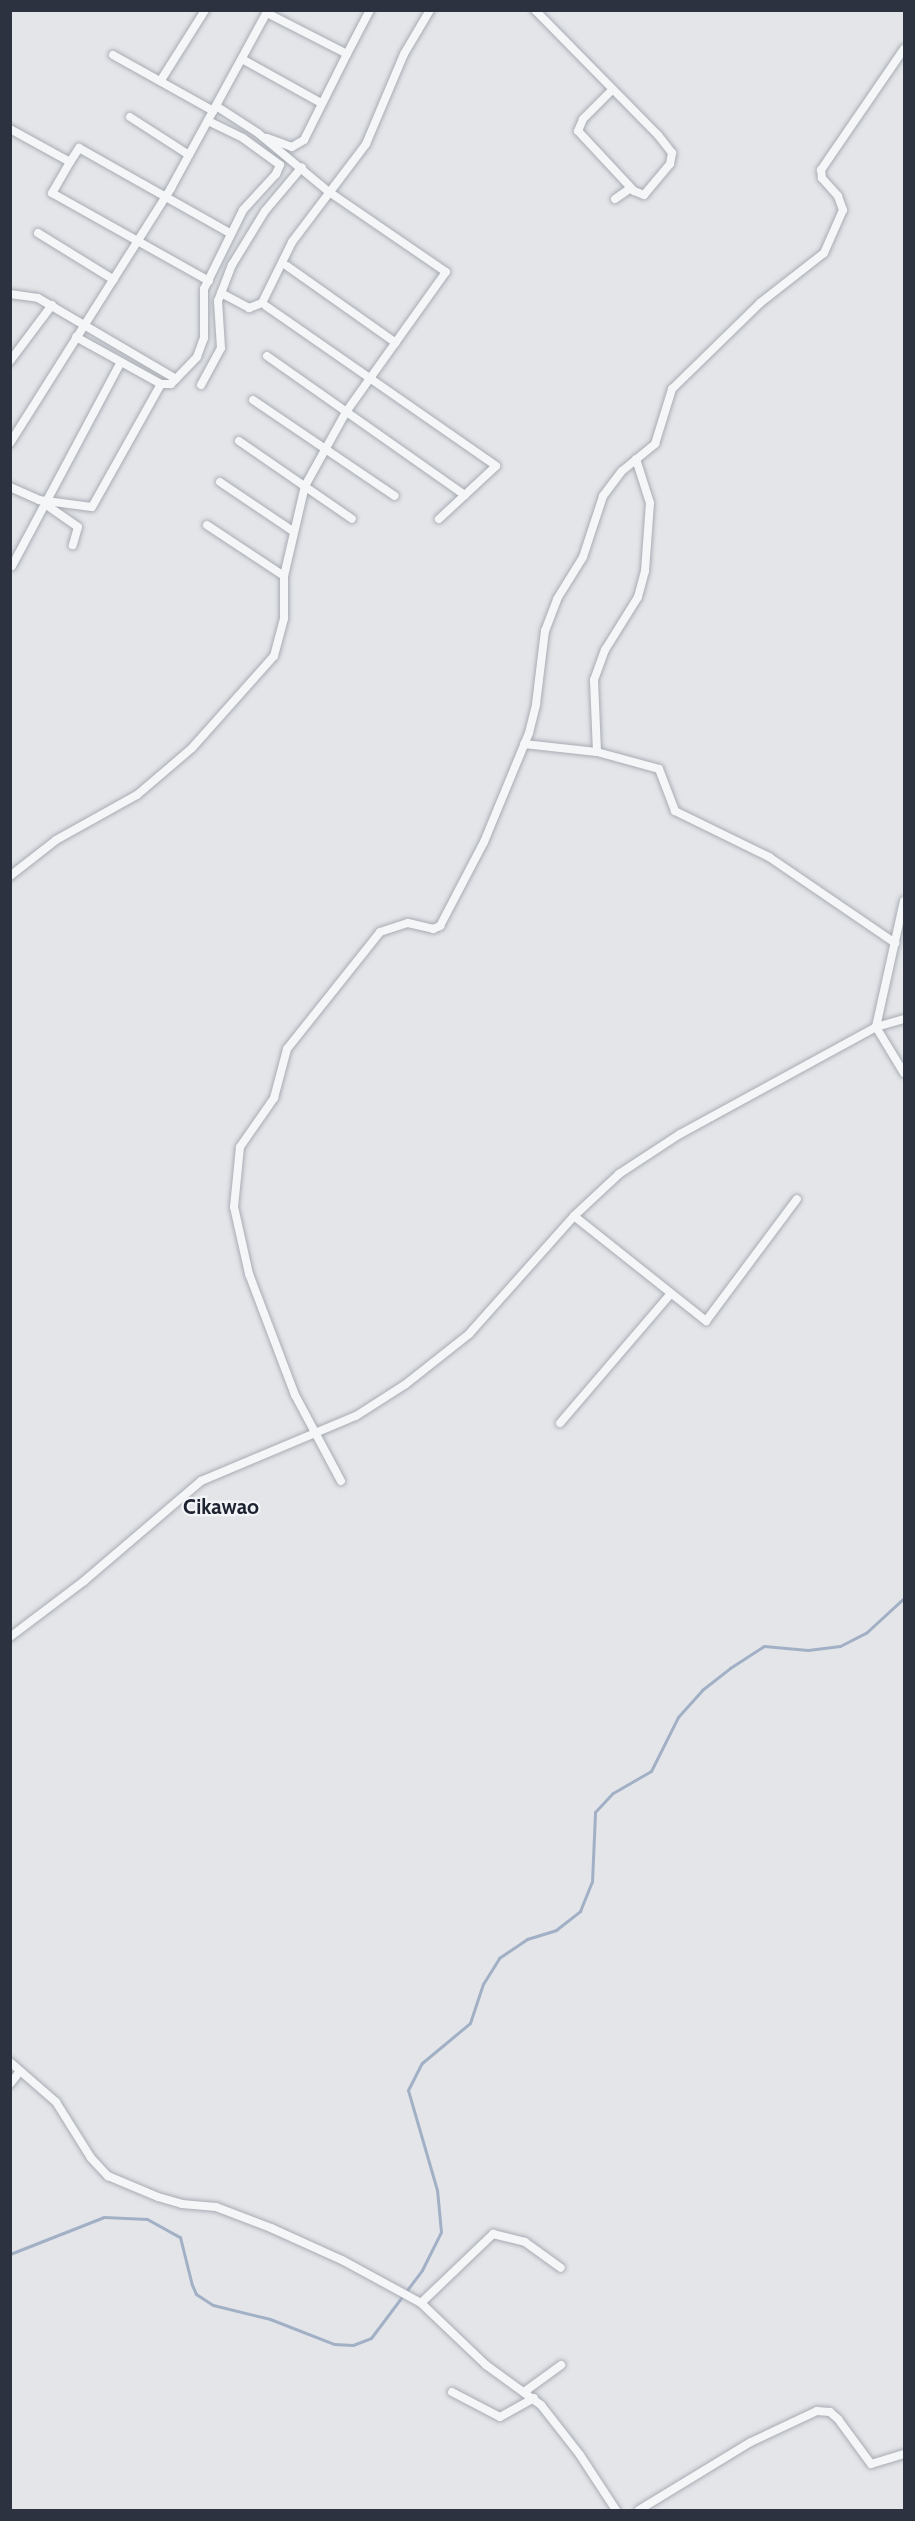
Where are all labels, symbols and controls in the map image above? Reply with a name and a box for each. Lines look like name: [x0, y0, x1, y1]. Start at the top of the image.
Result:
district label: Cikawao: [183, 1494, 259, 1520]

